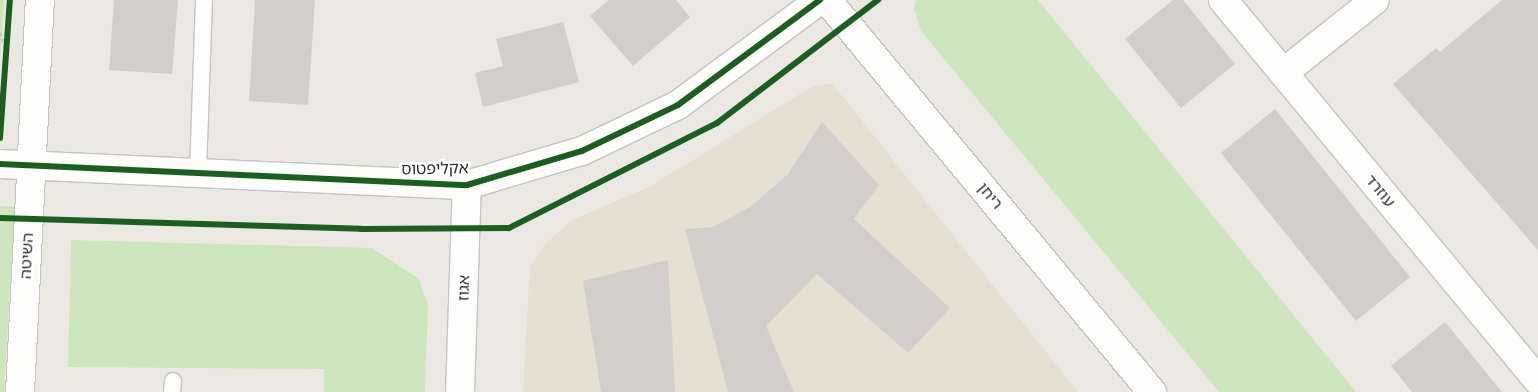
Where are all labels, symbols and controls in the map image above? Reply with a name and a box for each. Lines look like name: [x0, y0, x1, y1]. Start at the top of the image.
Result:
street label: אקליפטוס: [401, 159, 469, 179]
street label: עוזרד: [1361, 171, 1399, 211]
street label: ריחן: [973, 179, 1007, 213]
street label: השיטה: [16, 232, 38, 280]
street label: אגוז: [454, 275, 474, 301]

